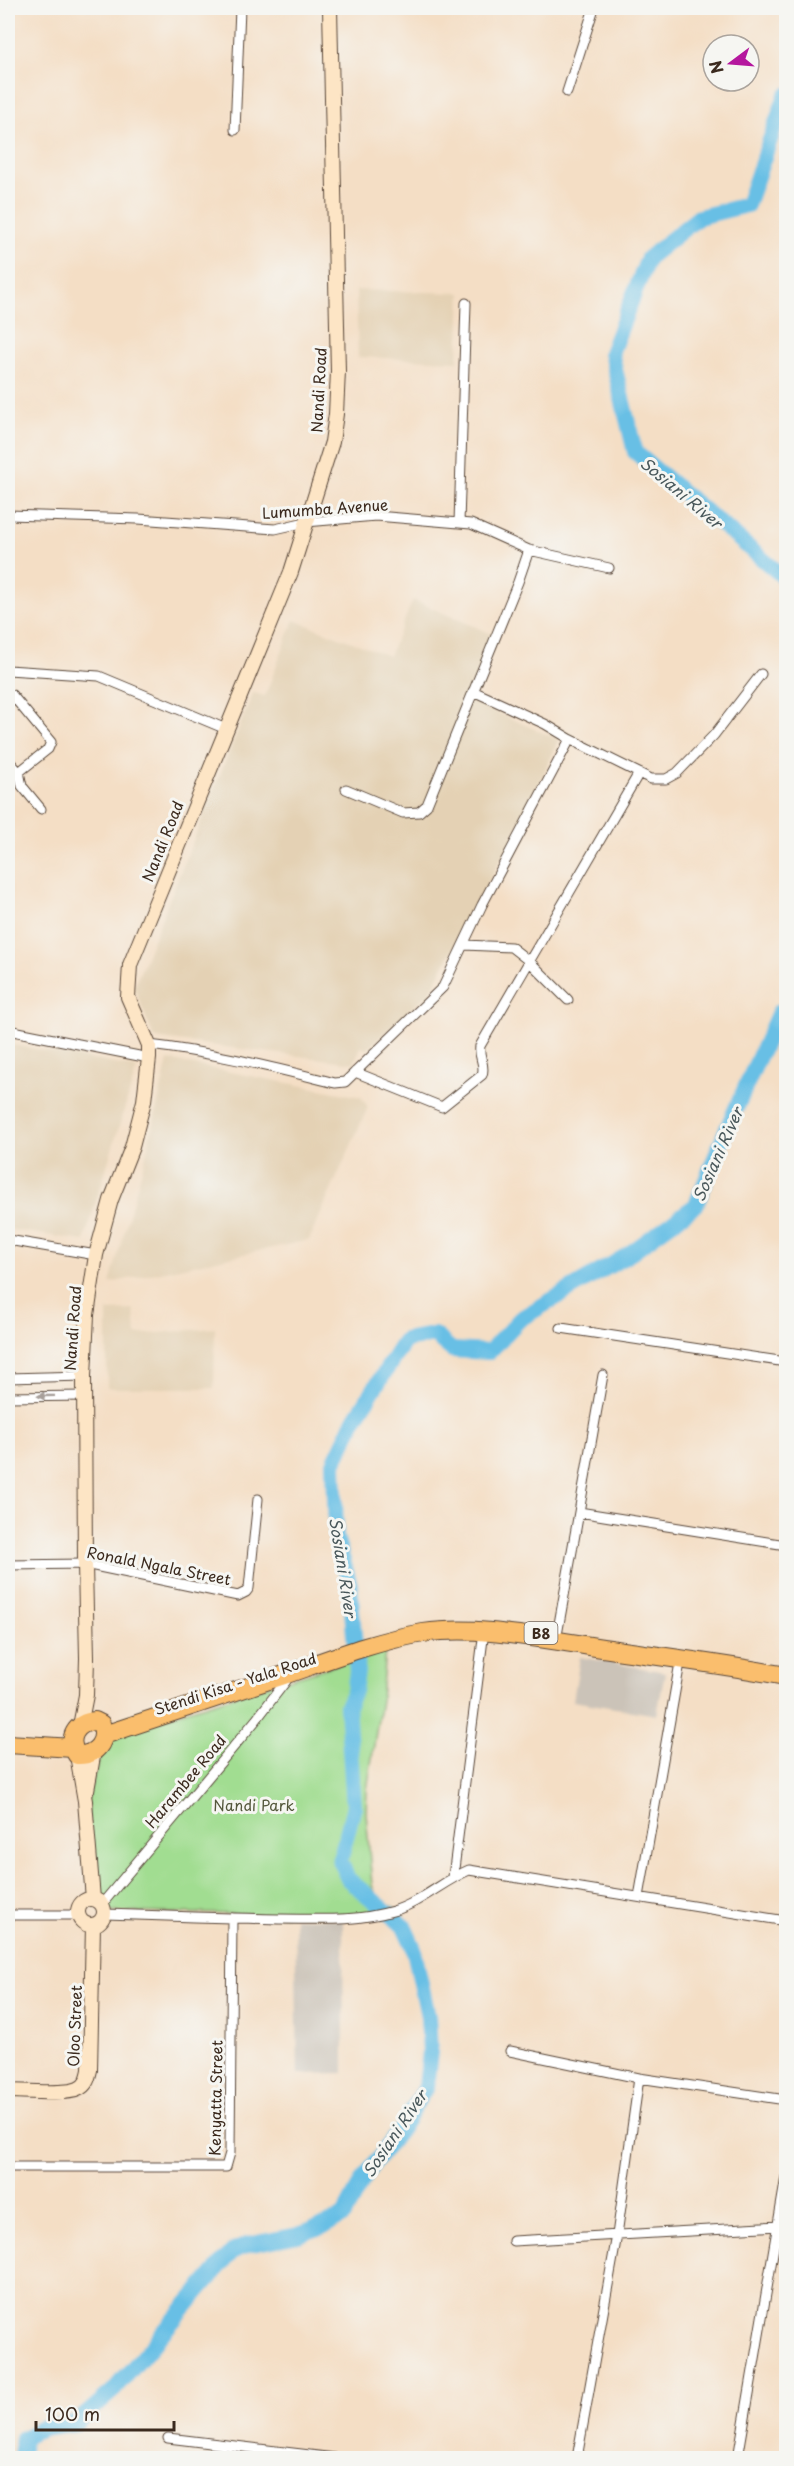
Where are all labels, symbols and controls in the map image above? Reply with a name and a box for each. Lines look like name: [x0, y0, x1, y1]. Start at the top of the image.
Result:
north arrow: [701, 33, 761, 93]
text: N: [702, 58, 729, 77]
street label: Nandi Road: [304, 347, 332, 433]
water label: Sosiani River: [636, 451, 730, 535]
street label: Lumumba Avenue: [261, 492, 389, 524]
street label: Nandi Road: [135, 797, 189, 885]
water label: Sosiani River: [686, 1101, 749, 1205]
street label: Nandi Road: [58, 1285, 86, 1371]
one-way arrow: [37, 1391, 56, 1401]
water label: Sosiani River: [324, 1516, 364, 1621]
street label: Ronald Ngala Street: [85, 1540, 233, 1590]
road number: B8: [524, 1622, 558, 1644]
street label: Stendi Kisa - Yala Road: [151, 1646, 319, 1720]
street label: Harambee Road: [139, 1729, 231, 1833]
park label: Nandi Park: [213, 1793, 295, 1816]
street label: Oloo Street: [61, 1985, 87, 2067]
street label: Kenyatta Street: [202, 2040, 228, 2156]
water label: Sosiani River: [356, 2082, 434, 2181]
scale bar: [36, 2394, 174, 2432]
text: 100 m: [45, 2400, 100, 2427]

